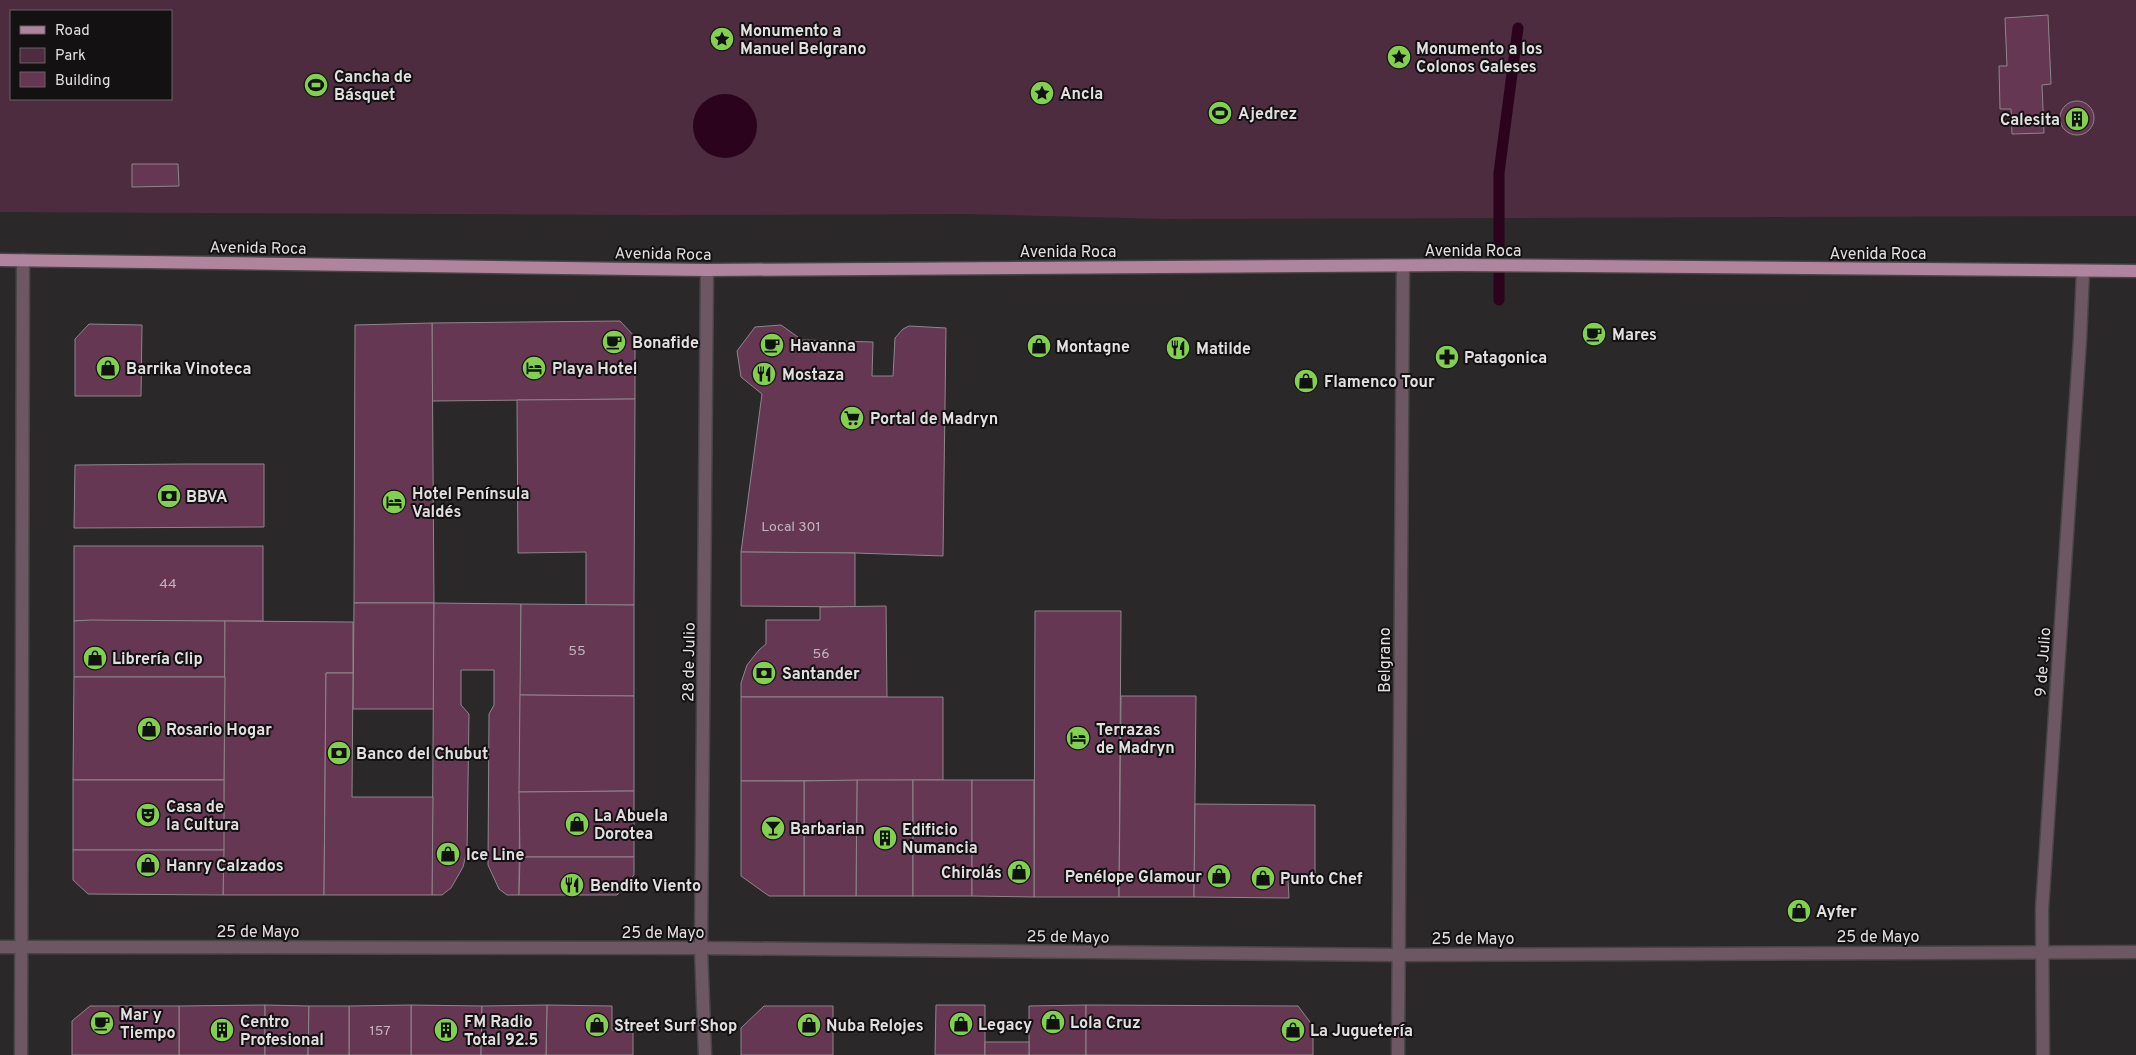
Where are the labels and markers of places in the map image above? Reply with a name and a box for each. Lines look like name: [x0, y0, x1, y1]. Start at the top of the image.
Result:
place label: Monumento a Manuel Belgrano: [740, 22, 866, 60]
place icon: Monumento a Manuel Belgrano: [709, 26, 735, 52]
place label: Monumento a los Colonos Galeses: [1416, 40, 1543, 78]
place icon: Monumento a los Colonos Galeses: [1386, 44, 1412, 70]
place label: Cancha de Básquet: [334, 68, 412, 106]
sports icon: Cancha de Básquet: [303, 72, 329, 98]
place icon: Ancla: [1029, 80, 1055, 106]
place label: Ancla: [1060, 85, 1103, 105]
sports icon: Ajedrez: [1207, 100, 1233, 126]
place label: Ajedrez: [1238, 105, 1297, 125]
building icon: Calesita: [2064, 106, 2090, 132]
place label: Calesita: [2000, 111, 2060, 131]
cafe icon: Mares: [1581, 321, 1607, 347]
place label: Mares: [1612, 326, 1657, 346]
cafe icon: Bonafide: [601, 329, 627, 355]
cafe icon: Havanna: [759, 332, 785, 358]
shop icon: Montagne: [1026, 333, 1052, 359]
place label: Bonafide: [632, 334, 699, 354]
restaurant icon: Matilde: [1165, 335, 1191, 361]
place label: Havanna: [790, 337, 856, 357]
place label: Montagne: [1056, 338, 1130, 358]
place label: Matilde: [1196, 340, 1251, 360]
pharmacy icon: Patagonica: [1434, 344, 1460, 370]
place label: Patagonica: [1464, 349, 1547, 369]
shop icon: Barrika Vinoteca: [95, 355, 121, 381]
hotel icon: Playa Hotel: [521, 355, 547, 381]
place label: Barrika Vinoteca: [126, 360, 252, 380]
place label: Playa Hotel: [552, 360, 638, 380]
restaurant icon: Mostaza: [751, 361, 777, 387]
place label: Mostaza: [782, 366, 844, 386]
shop icon: Flamenco Tour: [1293, 368, 1319, 394]
place label: Flamenco Tour: [1324, 373, 1435, 393]
supermarket icon: Portal de Madryn: [839, 405, 865, 431]
place label: Portal de Madryn: [870, 410, 998, 430]
bank icon: BBVA: [156, 483, 182, 509]
place label: Hotel Península Valdés: [412, 485, 529, 523]
place label: BBVA: [186, 488, 228, 508]
hotel icon: Hotel Península Valdés: [381, 489, 407, 515]
shop icon: Librería Clip: [82, 645, 108, 671]
place label: Librería Clip: [112, 650, 203, 670]
bank icon: Santander: [751, 660, 777, 686]
place label: Santander: [782, 665, 860, 685]
shop icon: Rosario Hogar: [136, 716, 162, 742]
place label: Rosario Hogar: [166, 721, 272, 741]
place label: Terrazas de Madryn: [1096, 721, 1175, 759]
hotel icon: Terrazas de Madryn: [1065, 725, 1091, 751]
bank icon: Banco del Chubut: [326, 740, 352, 766]
place label: Banco del Chubut: [356, 745, 488, 765]
place label: Casa de la Cultura: [166, 798, 239, 836]
theatre icon: Casa de la Cultura: [135, 802, 161, 828]
place label: La Abuela Dorotea: [594, 807, 668, 845]
shop icon: La Abuela Dorotea: [564, 811, 590, 837]
bar icon: Barbarian: [760, 815, 786, 841]
place label: Barbarian: [790, 820, 865, 840]
place label: Edificio Numancia: [902, 821, 978, 859]
building icon: Edificio Numancia: [872, 825, 898, 851]
shop icon: Ice Line: [435, 841, 461, 867]
place label: Ice Line: [466, 846, 524, 866]
shop icon: Hanry Calzados: [135, 852, 161, 878]
place label: Hanry Calzados: [166, 857, 284, 877]
shop icon: Chirola´s: [1006, 859, 1032, 885]
shop icon: Penélope Glamour: [1206, 863, 1232, 889]
place label: Chirola´s: [941, 864, 1002, 884]
shop icon: Punto Chef: [1250, 865, 1276, 891]
place label: Penélope Glamour: [1065, 868, 1202, 888]
place label: Punto Chef: [1280, 870, 1363, 890]
restaurant icon: Bendito Viento: [559, 872, 585, 898]
place label: Bendito Viento: [590, 877, 701, 897]
shop icon: Ayfer: [1786, 898, 1812, 924]
place label: Ayfer: [1816, 903, 1857, 923]
place label: Mar y Tiempo: [120, 1006, 176, 1044]
shop icon: Lola Cruz: [1040, 1009, 1066, 1035]
cafe icon: Mar y Tiempo: [89, 1010, 115, 1036]
shop icon: Legacy: [948, 1011, 974, 1037]
shop icon: Street Surf Shop: [584, 1012, 610, 1038]
shop icon: Nuba Relojes: [796, 1012, 822, 1038]
place label: Centro Profesional: [240, 1013, 324, 1051]
place label: FM Radio Total 92.5: [464, 1013, 538, 1051]
place label: Lola Cruz: [1070, 1014, 1141, 1034]
place label: Legacy: [978, 1016, 1032, 1036]
building icon: Centro Profesional: [209, 1017, 235, 1043]
building icon: FM Radio Total 92.5: [433, 1017, 459, 1043]
place label: Street Surf Shop: [614, 1017, 737, 1037]
place label: Nuba Relojes: [826, 1017, 924, 1037]
shop icon: La Juguetería: [1280, 1017, 1306, 1043]
place label: La Juguetería: [1310, 1022, 1413, 1042]

